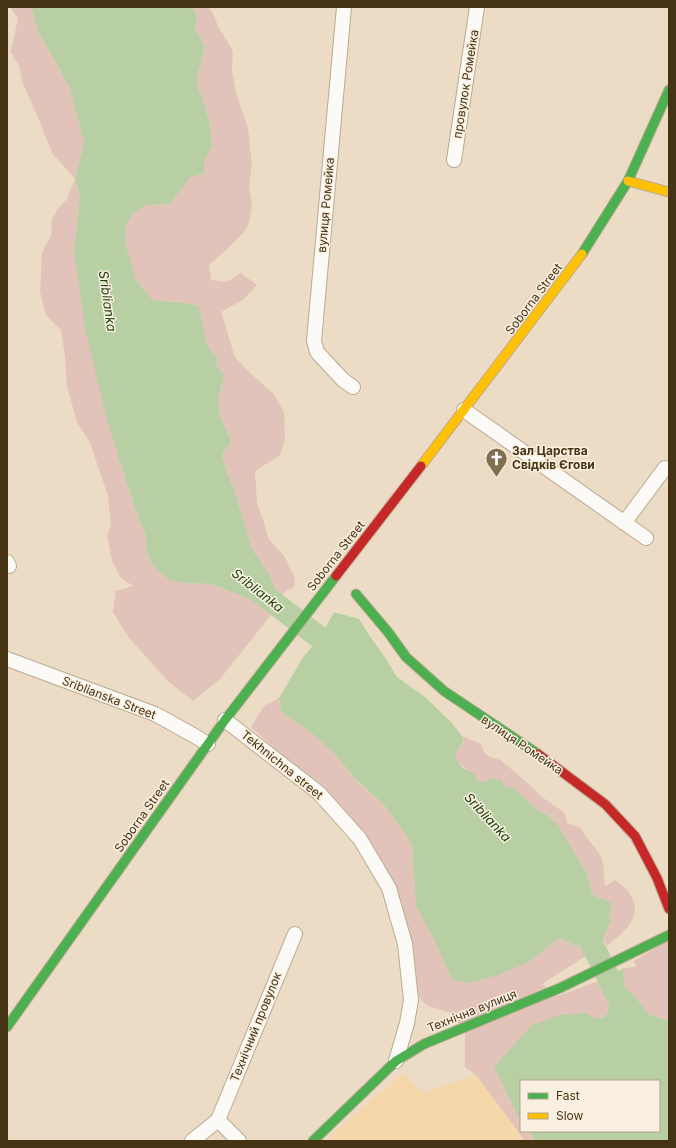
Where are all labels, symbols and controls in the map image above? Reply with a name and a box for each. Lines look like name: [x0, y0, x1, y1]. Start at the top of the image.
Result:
street label: провулок Ромейка: [450, 28, 482, 139]
street label: вулиця Ромейка: [314, 157, 337, 253]
street label: Soborna Street: [502, 260, 565, 337]
water label: Sriblianka: [96, 270, 120, 333]
place label: Зал Царства Свідків Єгови: [512, 443, 595, 472]
church icon: Зал Царства Свідків Єгови: [483, 445, 509, 478]
street label: Soborna Street: [303, 517, 368, 594]
water label: Sriblianka: [229, 565, 287, 615]
street label: Sriblianska Street: [60, 673, 158, 722]
street label: вулиця Ромейка: [478, 712, 566, 778]
street label: Tekhnichna street: [238, 727, 326, 802]
street label: Soborna Street: [111, 776, 172, 855]
water label: Sriblianka: [461, 789, 515, 845]
street label: Технічний провулок: [227, 969, 285, 1084]
street label: Технічна вулиця: [425, 986, 519, 1035]
legend: [520, 1080, 660, 1132]
text: Fast: [556, 1088, 580, 1103]
text: Slow: [556, 1108, 584, 1123]

